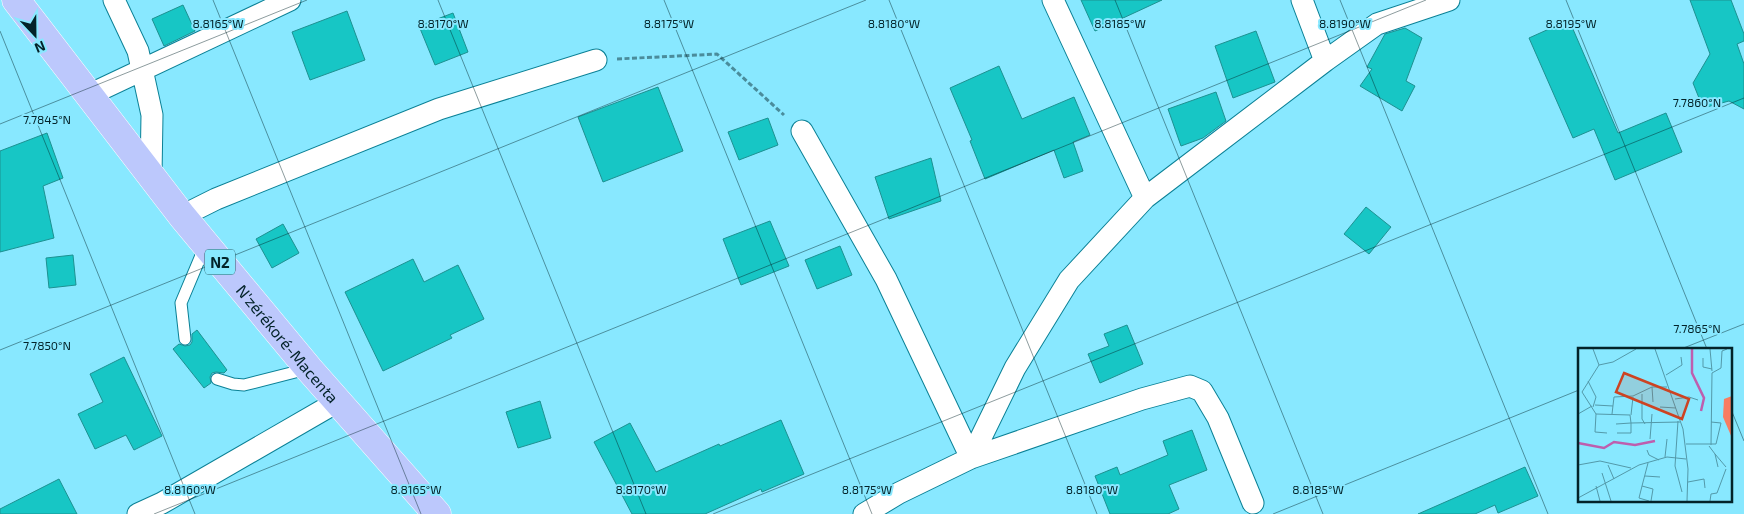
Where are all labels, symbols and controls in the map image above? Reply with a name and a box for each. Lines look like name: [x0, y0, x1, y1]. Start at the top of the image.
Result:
north arrow: [10, 10, 60, 60]
text: 8.8165°W: [192, 16, 244, 30]
text: 8.8170°W: [417, 16, 469, 30]
text: 8.8175°W: [644, 16, 694, 30]
text: 8.8180°W: [868, 16, 920, 30]
text: 8.8185°W: [1094, 16, 1146, 30]
text: 8.8190°W: [1319, 16, 1371, 30]
text: 8.8195°W: [1545, 16, 1597, 30]
text: N: [32, 38, 48, 57]
text: 7.7860°N: [1673, 95, 1721, 109]
text: 7.7845°N: [23, 112, 71, 126]
road number: N2: [205, 250, 235, 274]
street label: N'zérékoré-Macenta: [233, 280, 343, 406]
text: 7.7865°N: [1673, 321, 1721, 335]
text: 7.7850°N: [23, 338, 71, 352]
inset map: [1578, 348, 1732, 502]
text: 8.8160°W: [164, 482, 216, 496]
text: 8.8165°W: [390, 482, 442, 496]
text: 8.8170°W: [615, 482, 667, 496]
text: 8.8175°W: [842, 482, 892, 496]
text: 8.8180°W: [1066, 482, 1118, 496]
text: 8.8185°W: [1292, 482, 1344, 496]

